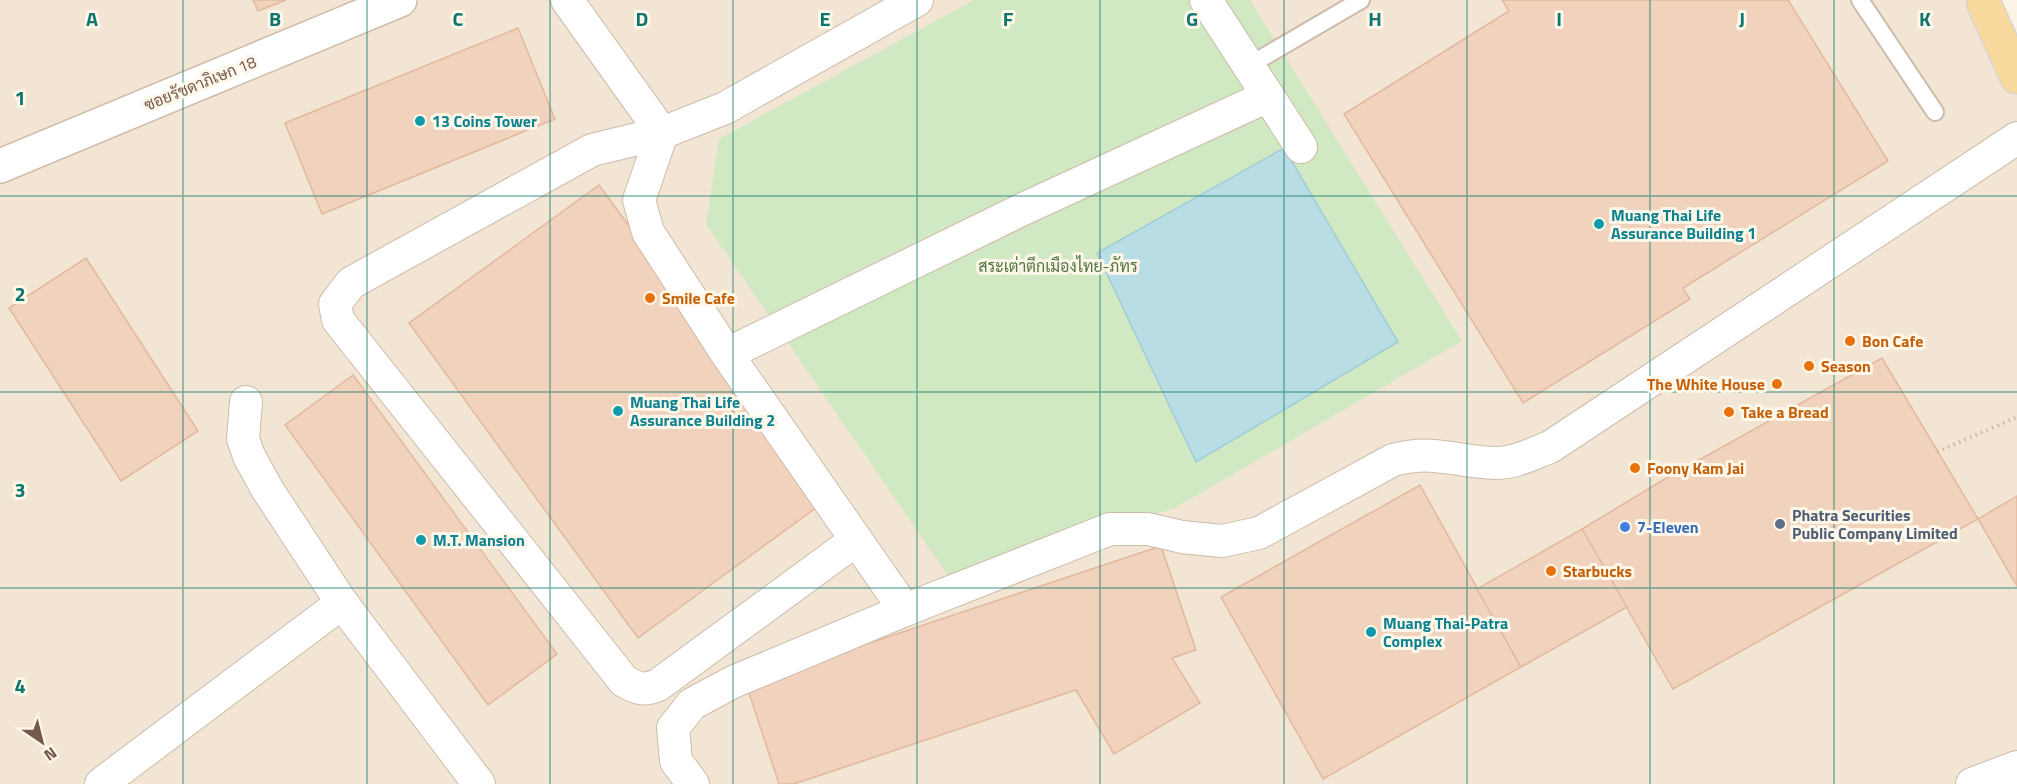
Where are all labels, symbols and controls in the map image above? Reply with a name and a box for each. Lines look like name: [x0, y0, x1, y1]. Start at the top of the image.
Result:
text: A: [86, 3, 98, 34]
text: B: [269, 3, 281, 34]
text: C: [453, 3, 464, 34]
text: D: [636, 3, 648, 34]
text: E: [819, 3, 831, 34]
text: F: [1003, 3, 1014, 34]
text: G: [1186, 3, 1198, 34]
text: H: [1368, 3, 1382, 34]
text: I: [1556, 3, 1562, 34]
text: J: [1739, 3, 1745, 34]
text: K: [1919, 3, 1931, 34]
street label: ซอยรัชดาภิเษก 18: [140, 50, 260, 116]
text: 1: [14, 82, 26, 113]
place label: 13 Coins Tower: [432, 109, 537, 133]
marker: 13 Coins Tower: [413, 114, 427, 128]
place label: Muang Thai Life Assurance Building 1: [1611, 203, 1756, 245]
marker: Muang Thai Life Assurance Building 1: [1592, 217, 1606, 231]
park label: สระเต่าตึกเมืองไทย-ภัทร: [978, 254, 1138, 278]
text: 2: [14, 278, 26, 309]
place label: Smile Cafe: [662, 286, 735, 310]
marker: Smile Cafe: [643, 291, 657, 305]
place label: Bon Cafe: [1862, 329, 1923, 353]
marker: Bon Cafe: [1843, 334, 1857, 348]
place label: Season: [1821, 354, 1871, 378]
marker: Season: [1802, 359, 1816, 373]
place label: The White House: [1647, 372, 1765, 396]
marker: The White House: [1770, 377, 1784, 391]
place label: Muang Thai Life Assurance Building 2: [630, 390, 775, 432]
place label: Take a Bread: [1741, 400, 1829, 424]
marker: Muang Thai Life Assurance Building 2: [611, 404, 625, 418]
marker: Take a Bread: [1722, 405, 1736, 419]
place label: Foony Kam Jai: [1647, 456, 1744, 480]
marker: Foony Kam Jai: [1628, 461, 1642, 475]
text: 3: [14, 474, 26, 505]
place label: Phatra Securities Public Company Limited: [1792, 503, 1958, 545]
place label: 7-Eleven: [1637, 515, 1699, 539]
marker: Phatra Securities Public Company Limited: [1773, 517, 1787, 531]
marker: 7-Eleven: [1618, 520, 1632, 534]
place label: M.T. Mansion: [433, 528, 525, 552]
marker: M.T. Mansion: [414, 533, 428, 547]
place label: Starbucks: [1563, 559, 1632, 583]
marker: Starbucks: [1544, 564, 1558, 578]
place label: Muang Thai-Patra Complex: [1383, 611, 1508, 653]
marker: Muang Thai-Patra Complex: [1364, 625, 1378, 639]
text: 4: [14, 670, 26, 701]
north arrow: [12, 712, 72, 772]
text: N: [39, 741, 62, 767]

